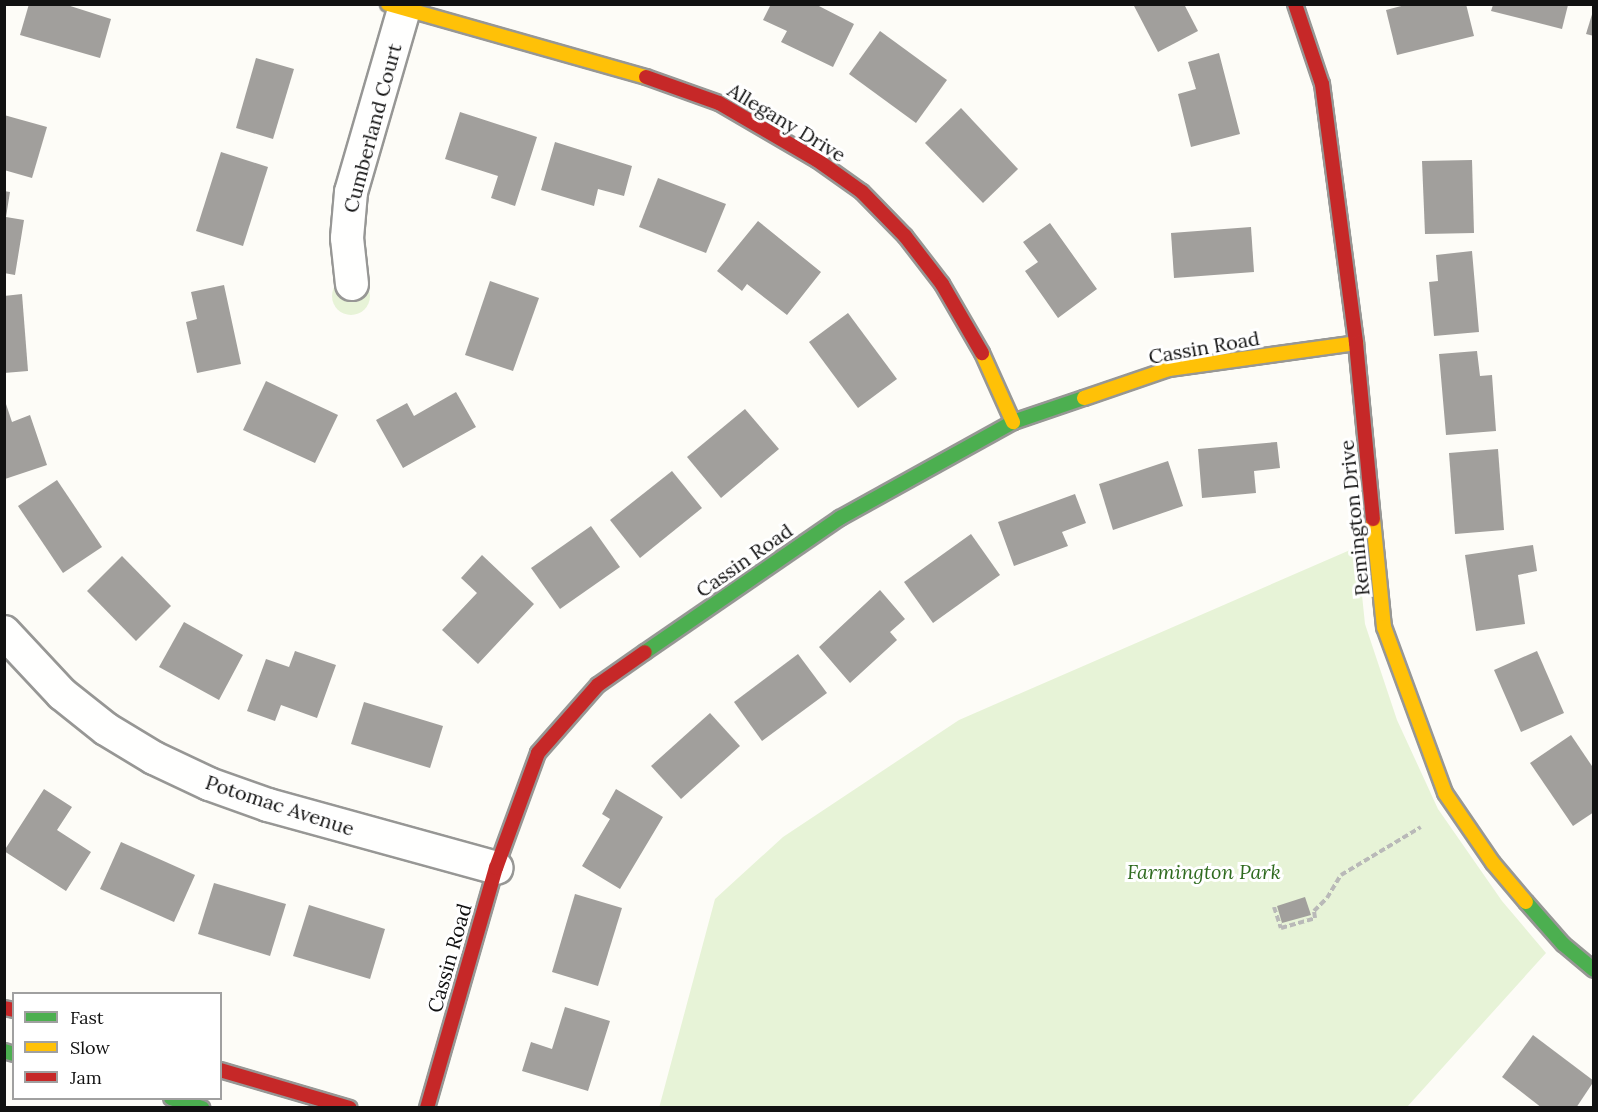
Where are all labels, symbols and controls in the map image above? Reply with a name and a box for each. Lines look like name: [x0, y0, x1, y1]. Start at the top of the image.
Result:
street label: Cumberland Court: [338, 41, 406, 215]
street label: Allegany Drive: [724, 77, 850, 167]
street label: Cassin Road: [1147, 325, 1261, 369]
street label: Remington Drive: [1334, 439, 1374, 597]
street label: Cassin Road: [691, 518, 797, 602]
street label: Potomac Avenue: [203, 770, 357, 840]
park label: Farmington Park: [1127, 859, 1281, 883]
street label: Cassin Road: [422, 901, 476, 1015]
legend: [12, 992, 222, 1100]
text: Fast: [70, 1006, 104, 1029]
text: Slow: [70, 1036, 110, 1059]
text: Jam: [70, 1066, 102, 1089]

